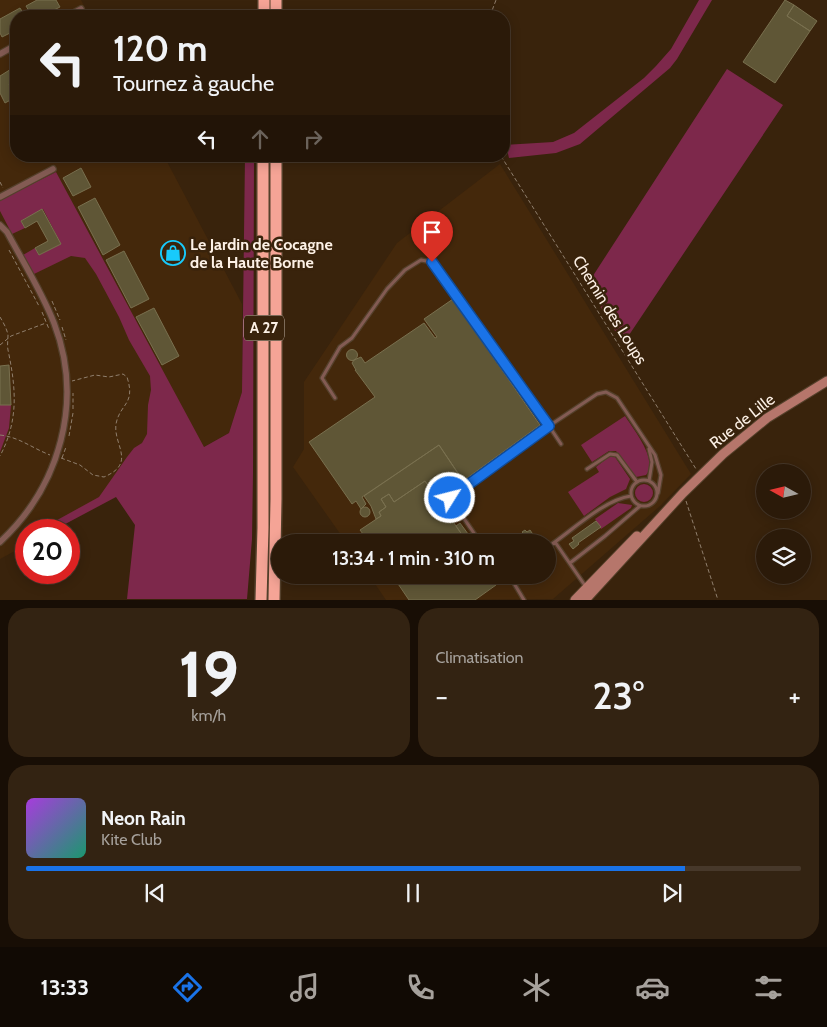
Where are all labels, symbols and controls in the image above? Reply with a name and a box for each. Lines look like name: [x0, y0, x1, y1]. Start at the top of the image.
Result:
text: 120 m: [113, 27, 207, 70]
icon: left: [30, 30, 95, 95]
text: Tournez à gauche: [113, 70, 274, 97]
icon: left: [193, 125, 221, 153]
icon: ahead: [246, 125, 274, 153]
icon: right: [299, 125, 327, 153]
pin: [411, 211, 453, 262]
icon: arrive: [418, 218, 446, 246]
place label: Le Jardin de Cocagne de la Haute Borne: [190, 235, 333, 272]
shop icon: Le Jardin de Cocagne de la Haute Borne: [160, 240, 186, 266]
street label: Chemin des Loups: [569, 252, 651, 368]
road number: A 27: [244, 316, 284, 340]
street label: Rue de Lille: [706, 390, 778, 452]
north arrow: [756, 464, 811, 519]
map controls: [756, 464, 811, 584]
position arrow: [423, 471, 475, 523]
speed limit sign: 20: [15, 519, 80, 584]
button: layers: [756, 529, 811, 584]
text: 13:34 · 1 min · 310 m: [332, 547, 495, 570]
text: 19: [178, 634, 239, 713]
text: Climatisation: [436, 648, 524, 667]
text: 23°: [592, 672, 644, 719]
text: −: [436, 679, 448, 713]
text: +: [789, 679, 801, 713]
text: km/h: [191, 706, 226, 725]
text: Neon Rain: [101, 807, 186, 830]
text: Kite Club: [101, 830, 162, 849]
icon: previous: [141, 879, 169, 907]
icon: pause: [399, 879, 427, 907]
icon: next: [658, 879, 686, 907]
icon: directions: [170, 970, 205, 1005]
icon: music: [287, 970, 322, 1005]
icon: phone: [403, 970, 438, 1005]
icon: climate: [519, 970, 554, 1005]
icon: car: [635, 970, 670, 1005]
icon: filters: [751, 970, 786, 1005]
text: 13:33: [41, 974, 89, 1001]

